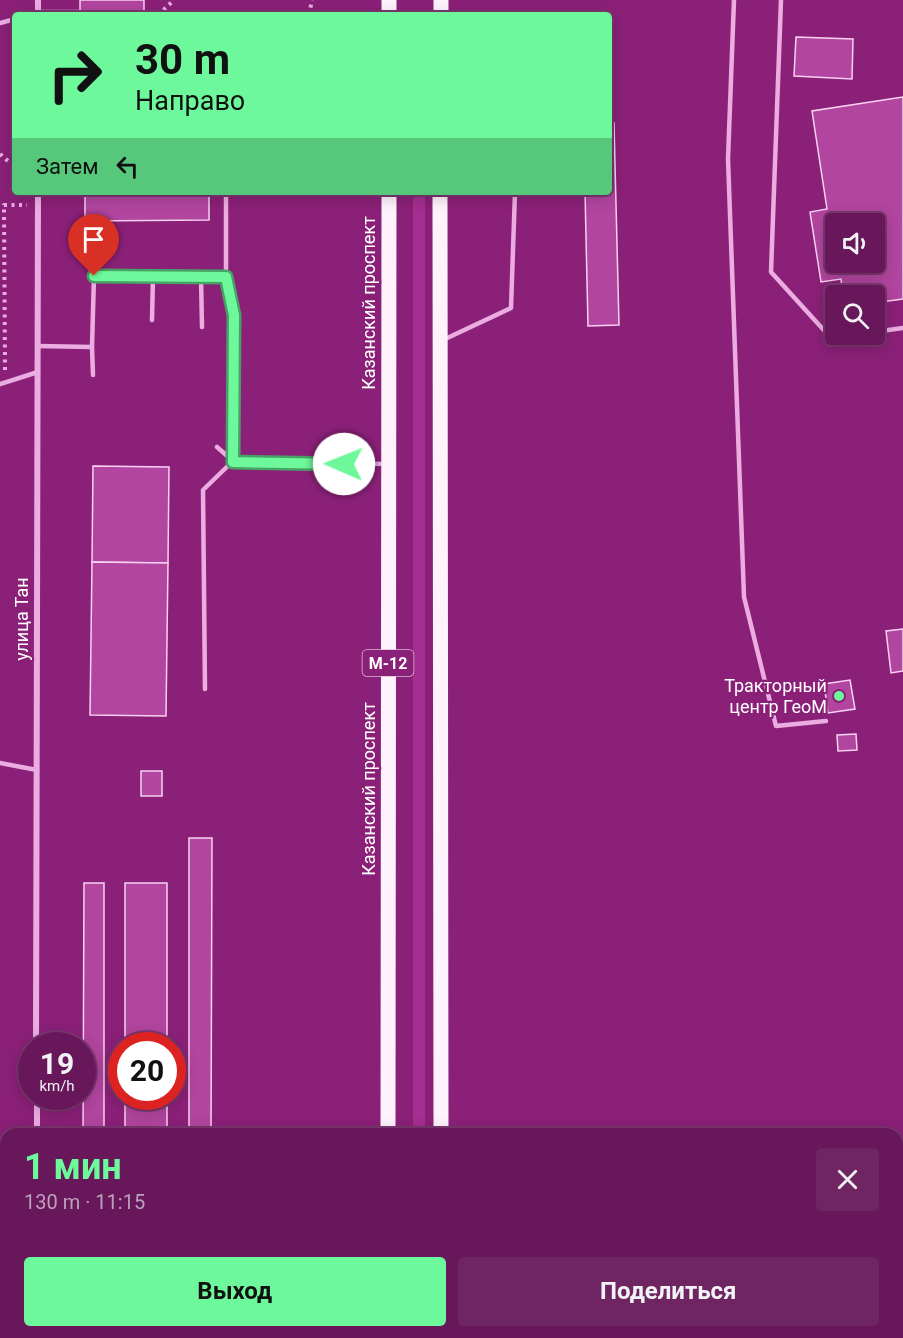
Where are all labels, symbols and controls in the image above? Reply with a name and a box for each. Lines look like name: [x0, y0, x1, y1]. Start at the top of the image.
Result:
text: 30 m: [135, 35, 230, 84]
icon: right: [36, 36, 114, 114]
text: Направо: [135, 85, 245, 117]
icon: left: [111, 150, 144, 183]
text: Затем: [36, 154, 99, 179]
map controls: [825, 213, 885, 345]
button: sound: [825, 213, 885, 273]
pin: [68, 214, 119, 276]
street label: Казанский проспект: [358, 216, 379, 390]
icon: arrive: [77, 223, 110, 256]
button: search: [825, 285, 885, 345]
position arrow: [312, 432, 376, 496]
street label: улица Тан: [11, 577, 32, 661]
road number: М-12: [362, 650, 414, 676]
place label: Тракторный центр ГеоМ: [724, 675, 827, 717]
marker: Тракторный центр ГеоМ: [832, 689, 846, 703]
street label: Казанский проспект: [358, 702, 379, 876]
speed limit sign: 20: [108, 1032, 186, 1110]
text: 19: [40, 1046, 74, 1081]
text: km/h: [39, 1077, 75, 1095]
text: 1 мин: [24, 1146, 122, 1188]
button: close: [816, 1148, 879, 1211]
text: 130 m · 11:15: [24, 1190, 145, 1214]
button: Выход: [24, 1257, 446, 1326]
button: Поделиться: [458, 1257, 879, 1326]

